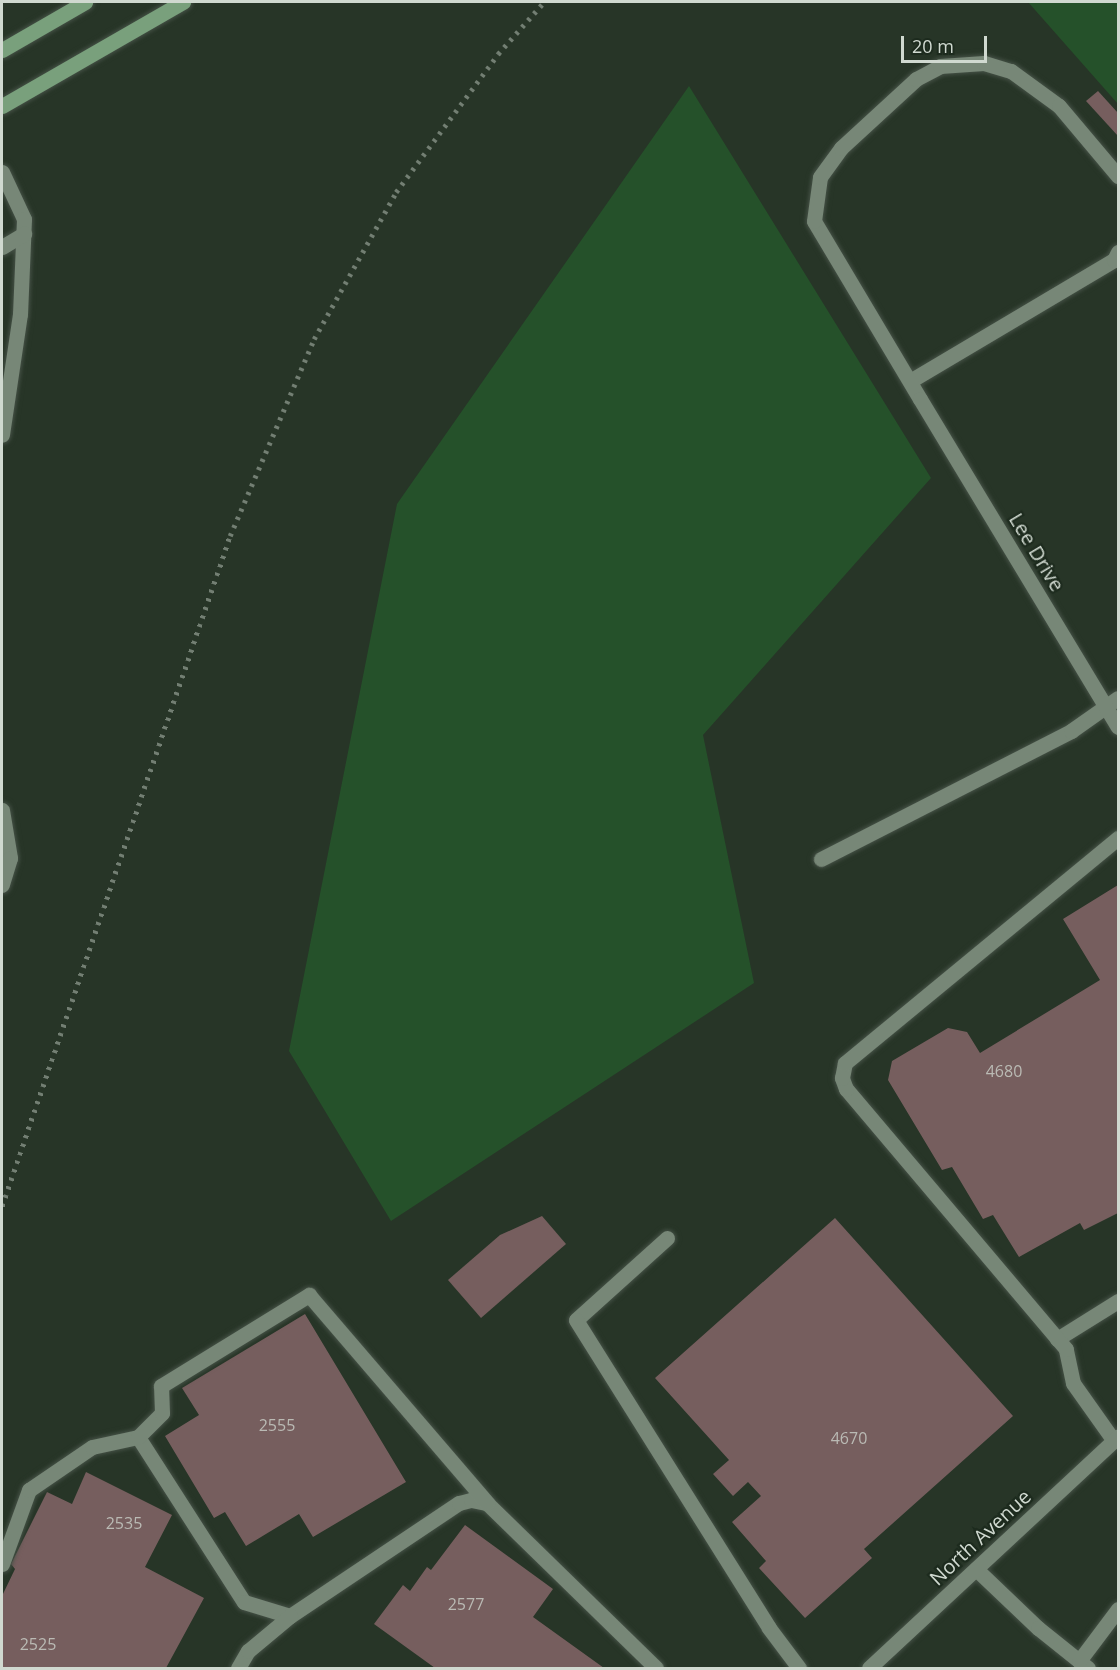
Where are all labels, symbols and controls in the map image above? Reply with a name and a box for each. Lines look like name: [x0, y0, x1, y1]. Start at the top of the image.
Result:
scale bar: [904, 24, 990, 62]
text: 20 m: [912, 34, 954, 58]
street label: Lee Drive: [1004, 509, 1070, 595]
house number: 4680: [986, 1061, 1022, 1081]
house number: 2555: [259, 1415, 295, 1435]
house number: 4670: [831, 1428, 867, 1448]
street label: North Avenue: [924, 1484, 1036, 1590]
house number: 2535: [106, 1513, 142, 1533]
house number: 2577: [448, 1594, 484, 1614]
house number: 2525: [20, 1634, 56, 1654]

